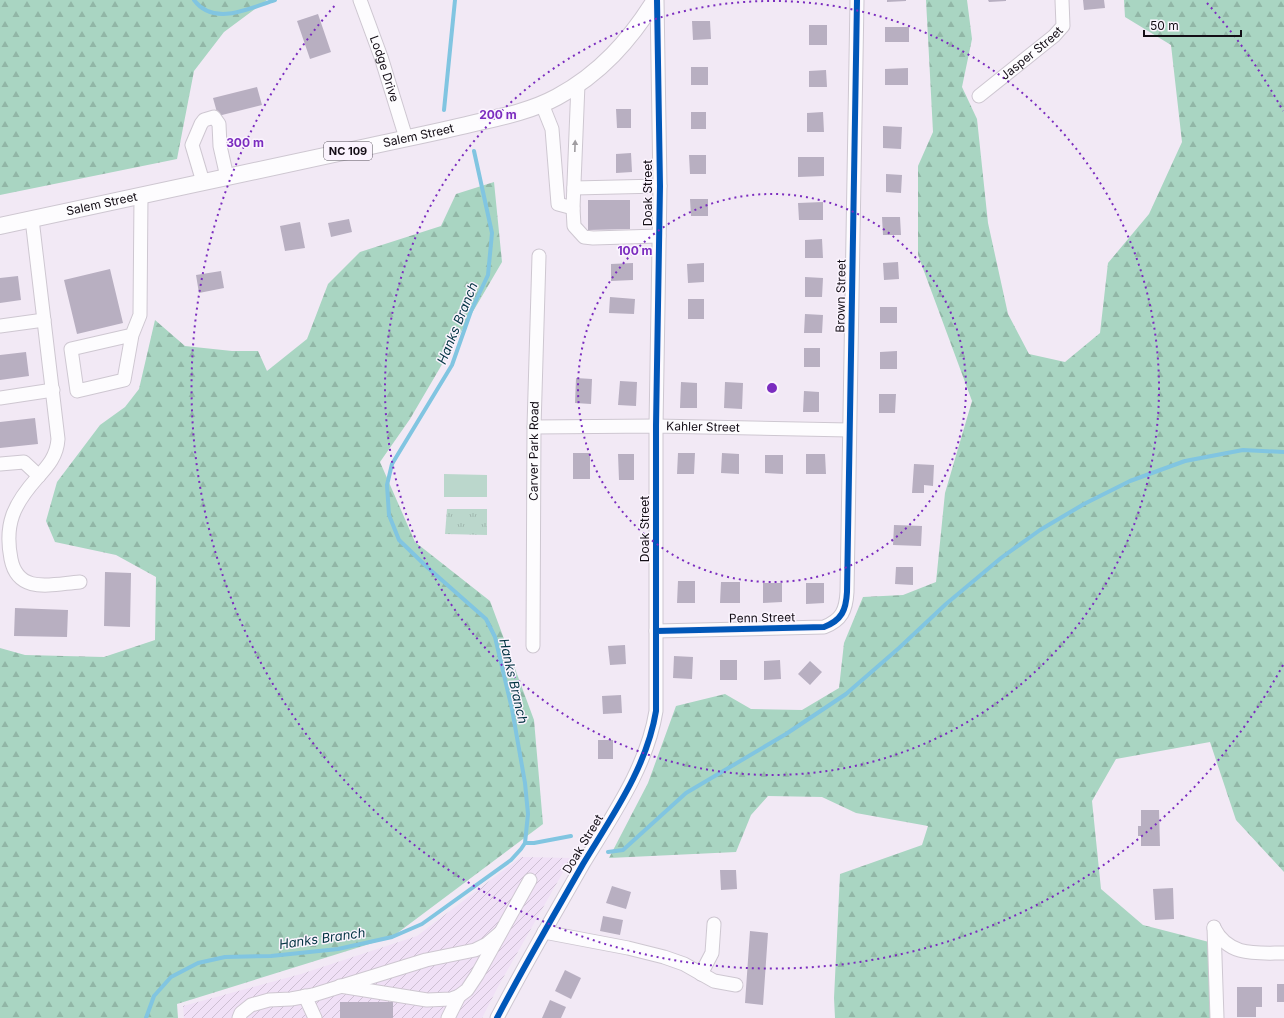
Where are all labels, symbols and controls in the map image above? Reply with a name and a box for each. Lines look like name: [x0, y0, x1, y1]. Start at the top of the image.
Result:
scale bar: [1144, 12, 1241, 38]
text: 50 m: [1150, 18, 1179, 33]
street label: Jasper Street: [997, 23, 1066, 83]
street label: Lodge Drive: [367, 33, 402, 104]
text: 200 m: [479, 107, 517, 122]
street label: Salem Street: [381, 120, 455, 150]
text: 300 m: [226, 135, 264, 150]
one-way arrow: [572, 140, 579, 152]
road number: NC 109: [324, 142, 372, 160]
street label: Doak Street: [640, 160, 655, 226]
street label: Salem Street: [65, 189, 139, 218]
text: 100 m: [617, 243, 653, 258]
street label: Brown Street: [832, 259, 849, 333]
water label: Hanks Branch: [433, 279, 481, 366]
centre of rings: [765, 381, 779, 395]
street label: Carver Park Road: [526, 401, 542, 501]
street label: Kahler Street: [666, 418, 740, 435]
street label: Doak Street: [637, 496, 652, 562]
street label: Penn Street: [729, 609, 795, 626]
water label: Hanks Branch: [496, 637, 532, 725]
street label: Doak Street: [559, 811, 606, 876]
water label: Hanks Branch: [278, 924, 366, 952]

